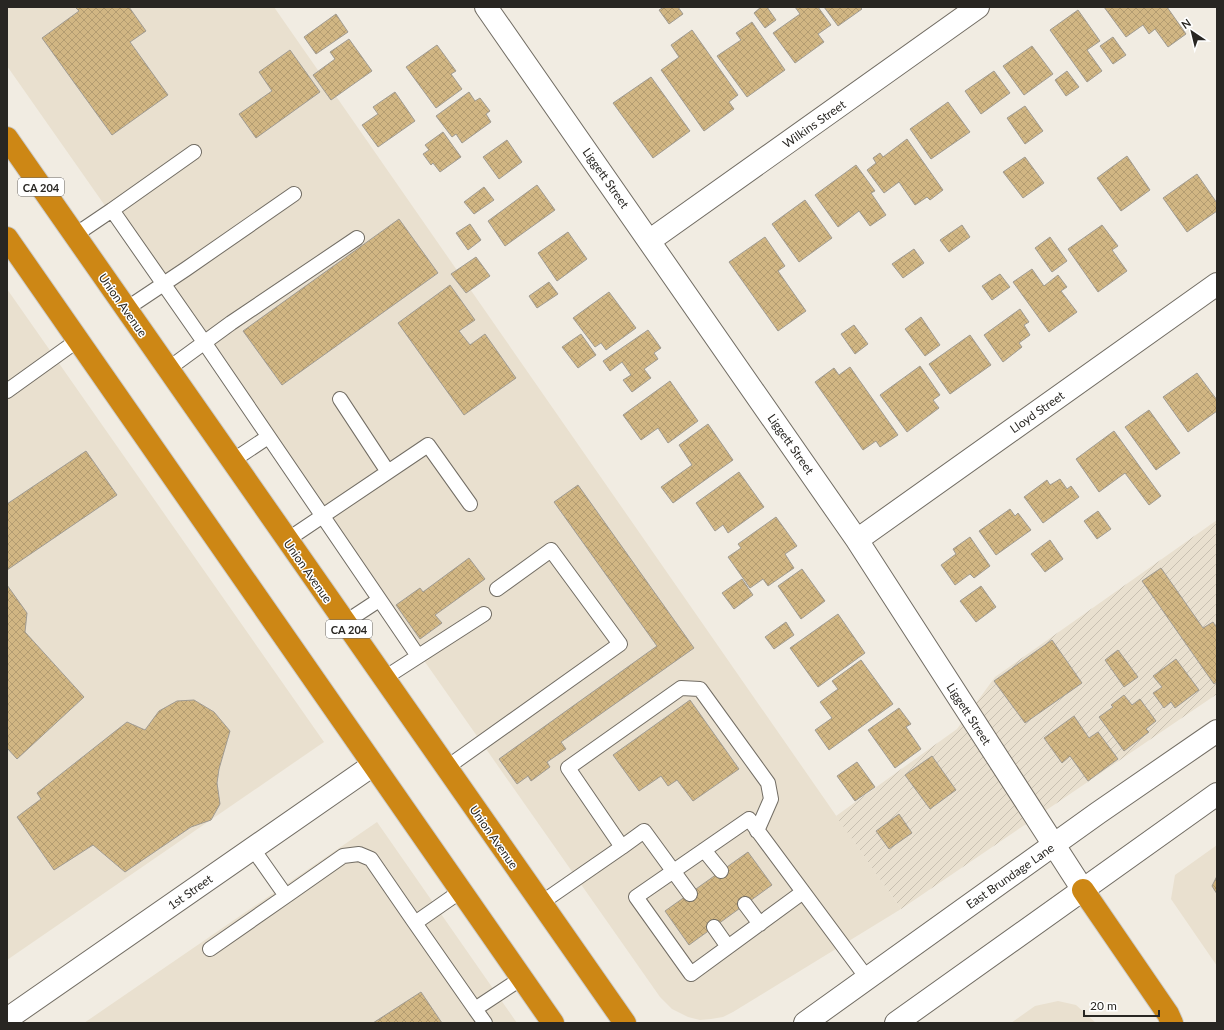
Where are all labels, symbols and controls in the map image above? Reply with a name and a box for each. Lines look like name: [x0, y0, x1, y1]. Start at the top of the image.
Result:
north arrow: [1172, 12, 1212, 52]
text: N: [1179, 16, 1193, 31]
street label: Wilkins Street: [780, 96, 849, 151]
street label: Liggett Street: [580, 145, 633, 212]
road number: CA 204: [18, 178, 64, 196]
street label: Union Avenue: [96, 270, 150, 340]
street label: Lloyd Street: [1007, 387, 1068, 436]
street label: Liggett Street: [765, 411, 818, 478]
street label: Union Avenue: [281, 536, 335, 606]
road number: CA 204: [326, 620, 372, 638]
street label: Liggett Street: [943, 680, 995, 748]
street label: Union Avenue: [467, 802, 521, 872]
street label: East Brundage Lane: [963, 840, 1057, 912]
street label: 1st Street: [165, 871, 216, 913]
scale bar: [1084, 992, 1159, 1018]
text: 20 m: [1090, 998, 1117, 1013]

